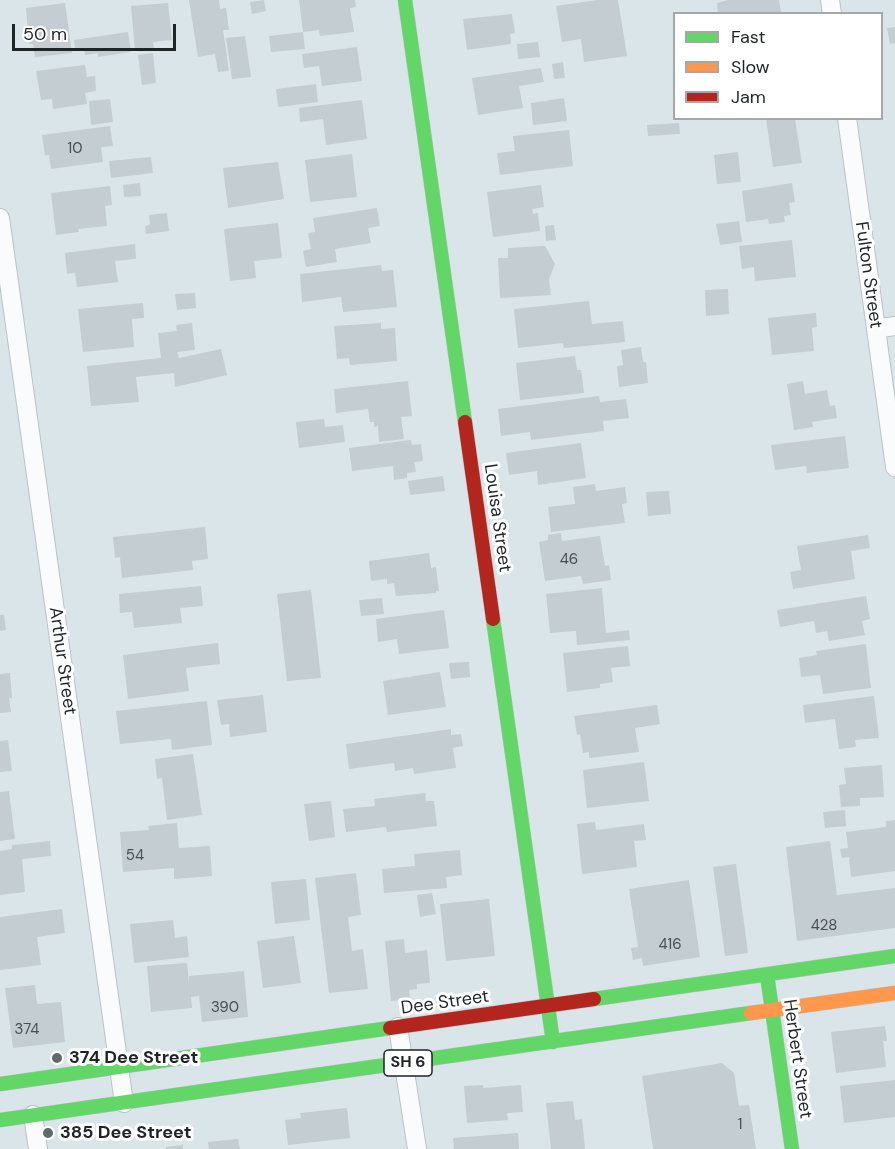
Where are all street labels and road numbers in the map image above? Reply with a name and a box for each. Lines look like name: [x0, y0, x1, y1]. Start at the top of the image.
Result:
street label: Fulton Street: [850, 220, 886, 330]
street label: Louisa Street: [479, 463, 515, 573]
street label: Arthur Street: [44, 606, 80, 716]
street label: Dee Street: [400, 986, 490, 1020]
street label: Herbert Street: [778, 998, 816, 1120]
road number: SH 6: [384, 1050, 432, 1076]

